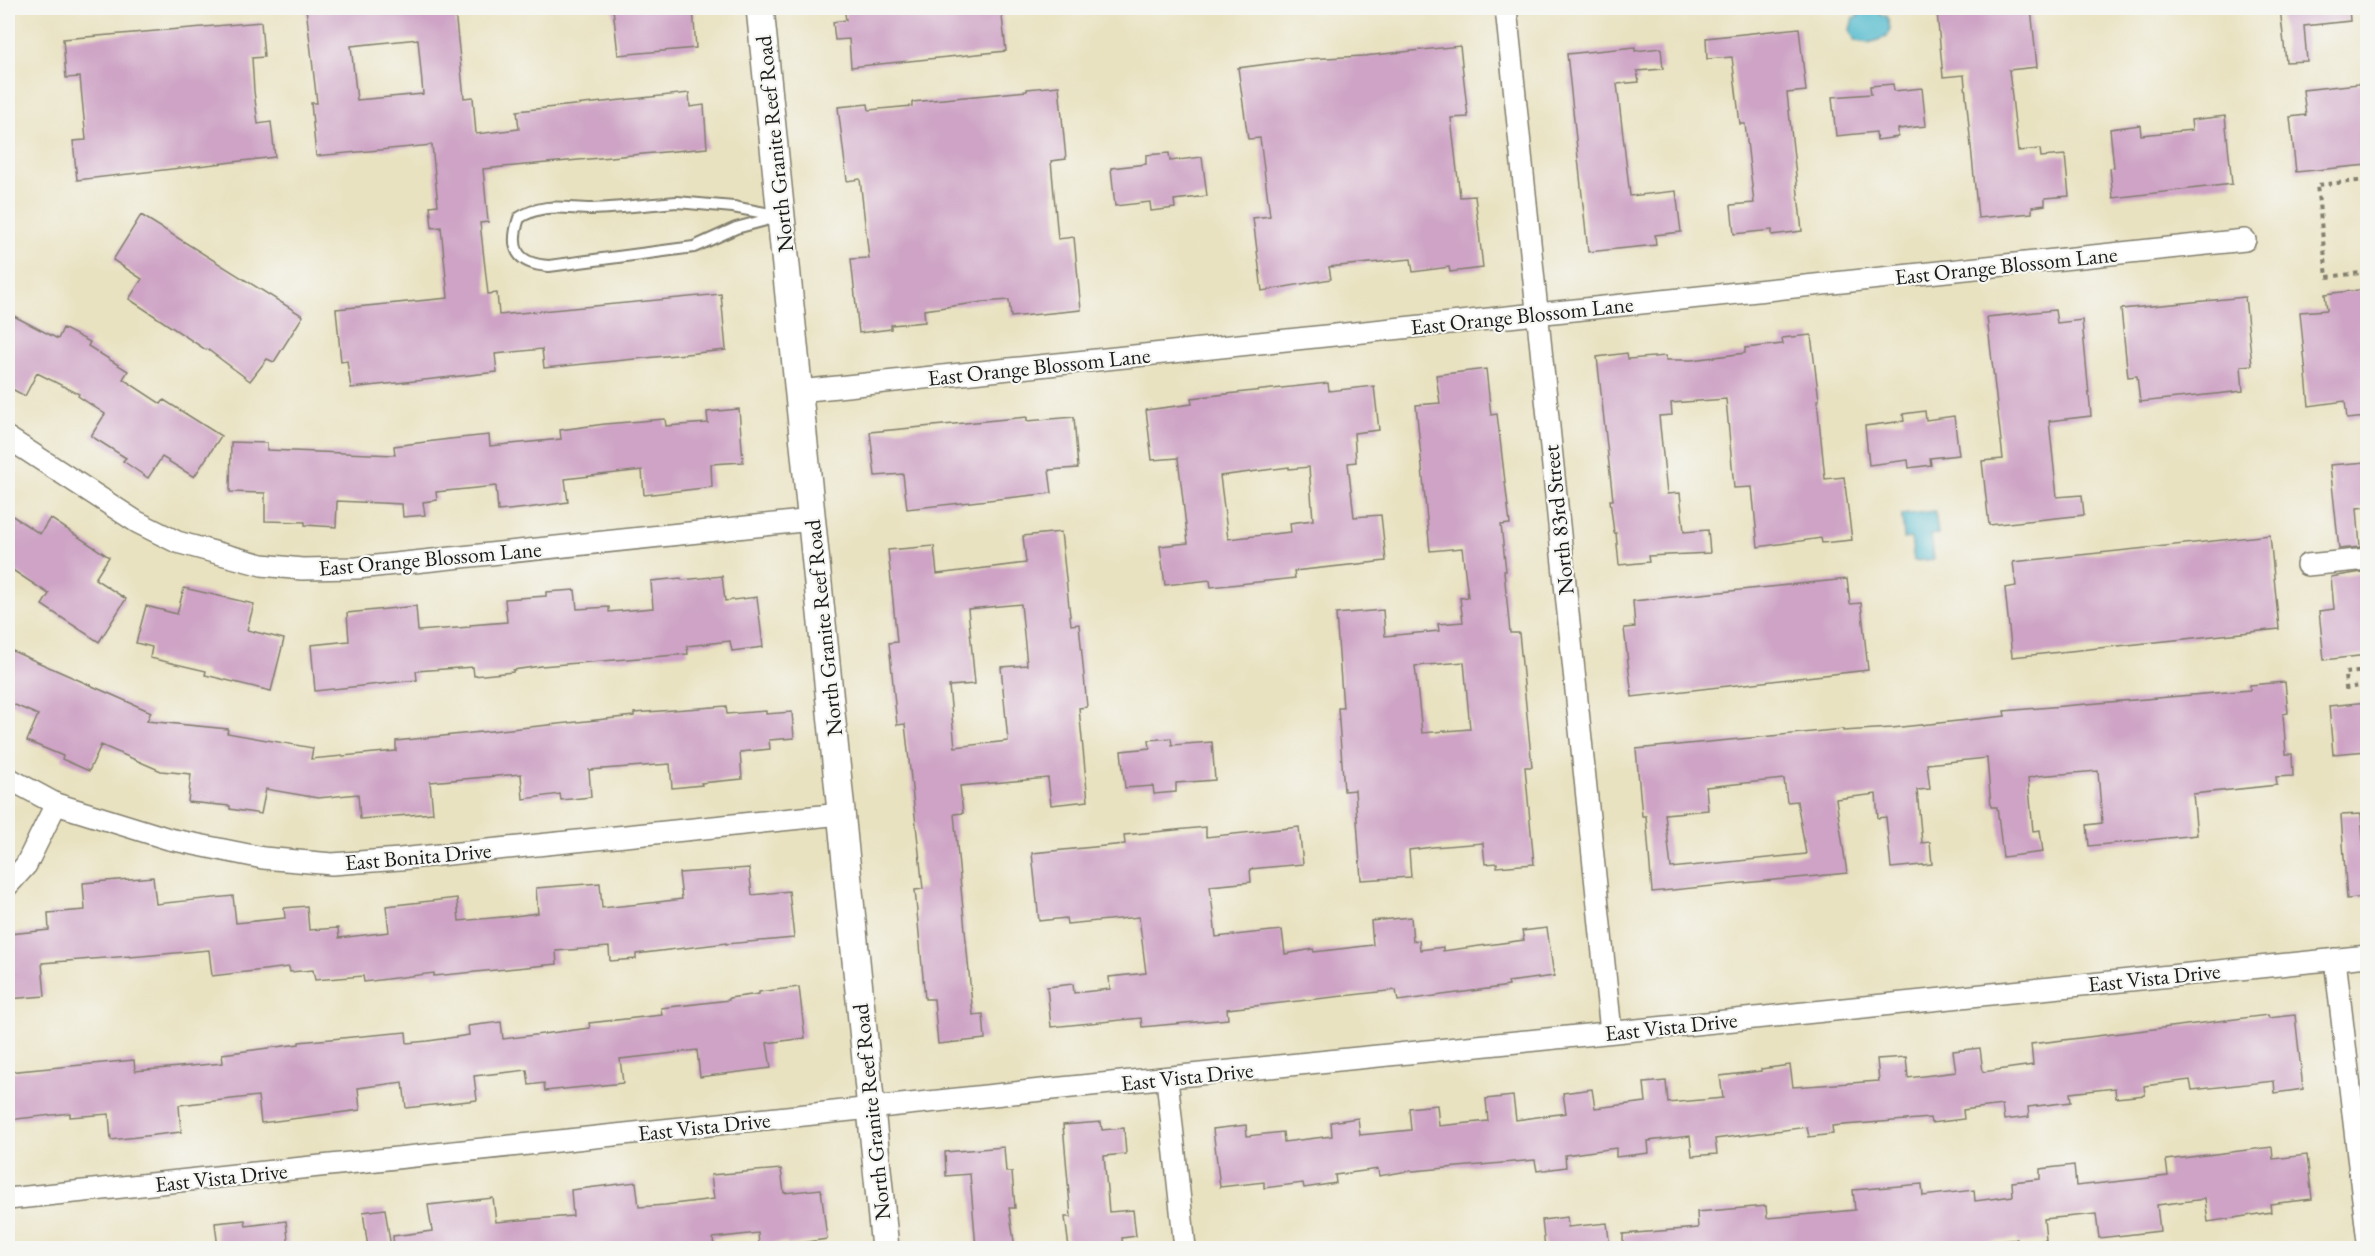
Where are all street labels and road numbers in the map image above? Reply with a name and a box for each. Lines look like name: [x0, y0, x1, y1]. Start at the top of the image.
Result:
street label: North Granite Reef Road: [749, 33, 800, 254]
street label: East Orange Blossom Lane: [1893, 239, 2119, 292]
street label: East Orange Blossom Lane: [1409, 289, 1635, 342]
street label: East Orange Blossom Lane: [926, 340, 1152, 393]
street label: North 83rd Street: [1536, 443, 1581, 596]
street label: North Granite Reef Road: [798, 517, 849, 738]
street label: East Orange Blossom Lane: [317, 534, 543, 583]
street label: East Bonita Drive: [344, 836, 493, 877]
street label: East Vista Drive: [2086, 956, 2222, 999]
street label: North Granite Reef Road: [846, 1001, 897, 1222]
street label: East Vista Drive: [1603, 1005, 1739, 1048]
street label: East Vista Drive: [1119, 1055, 1255, 1098]
street label: East Vista Drive: [636, 1105, 772, 1148]
street label: East Vista Drive: [153, 1156, 289, 1199]

